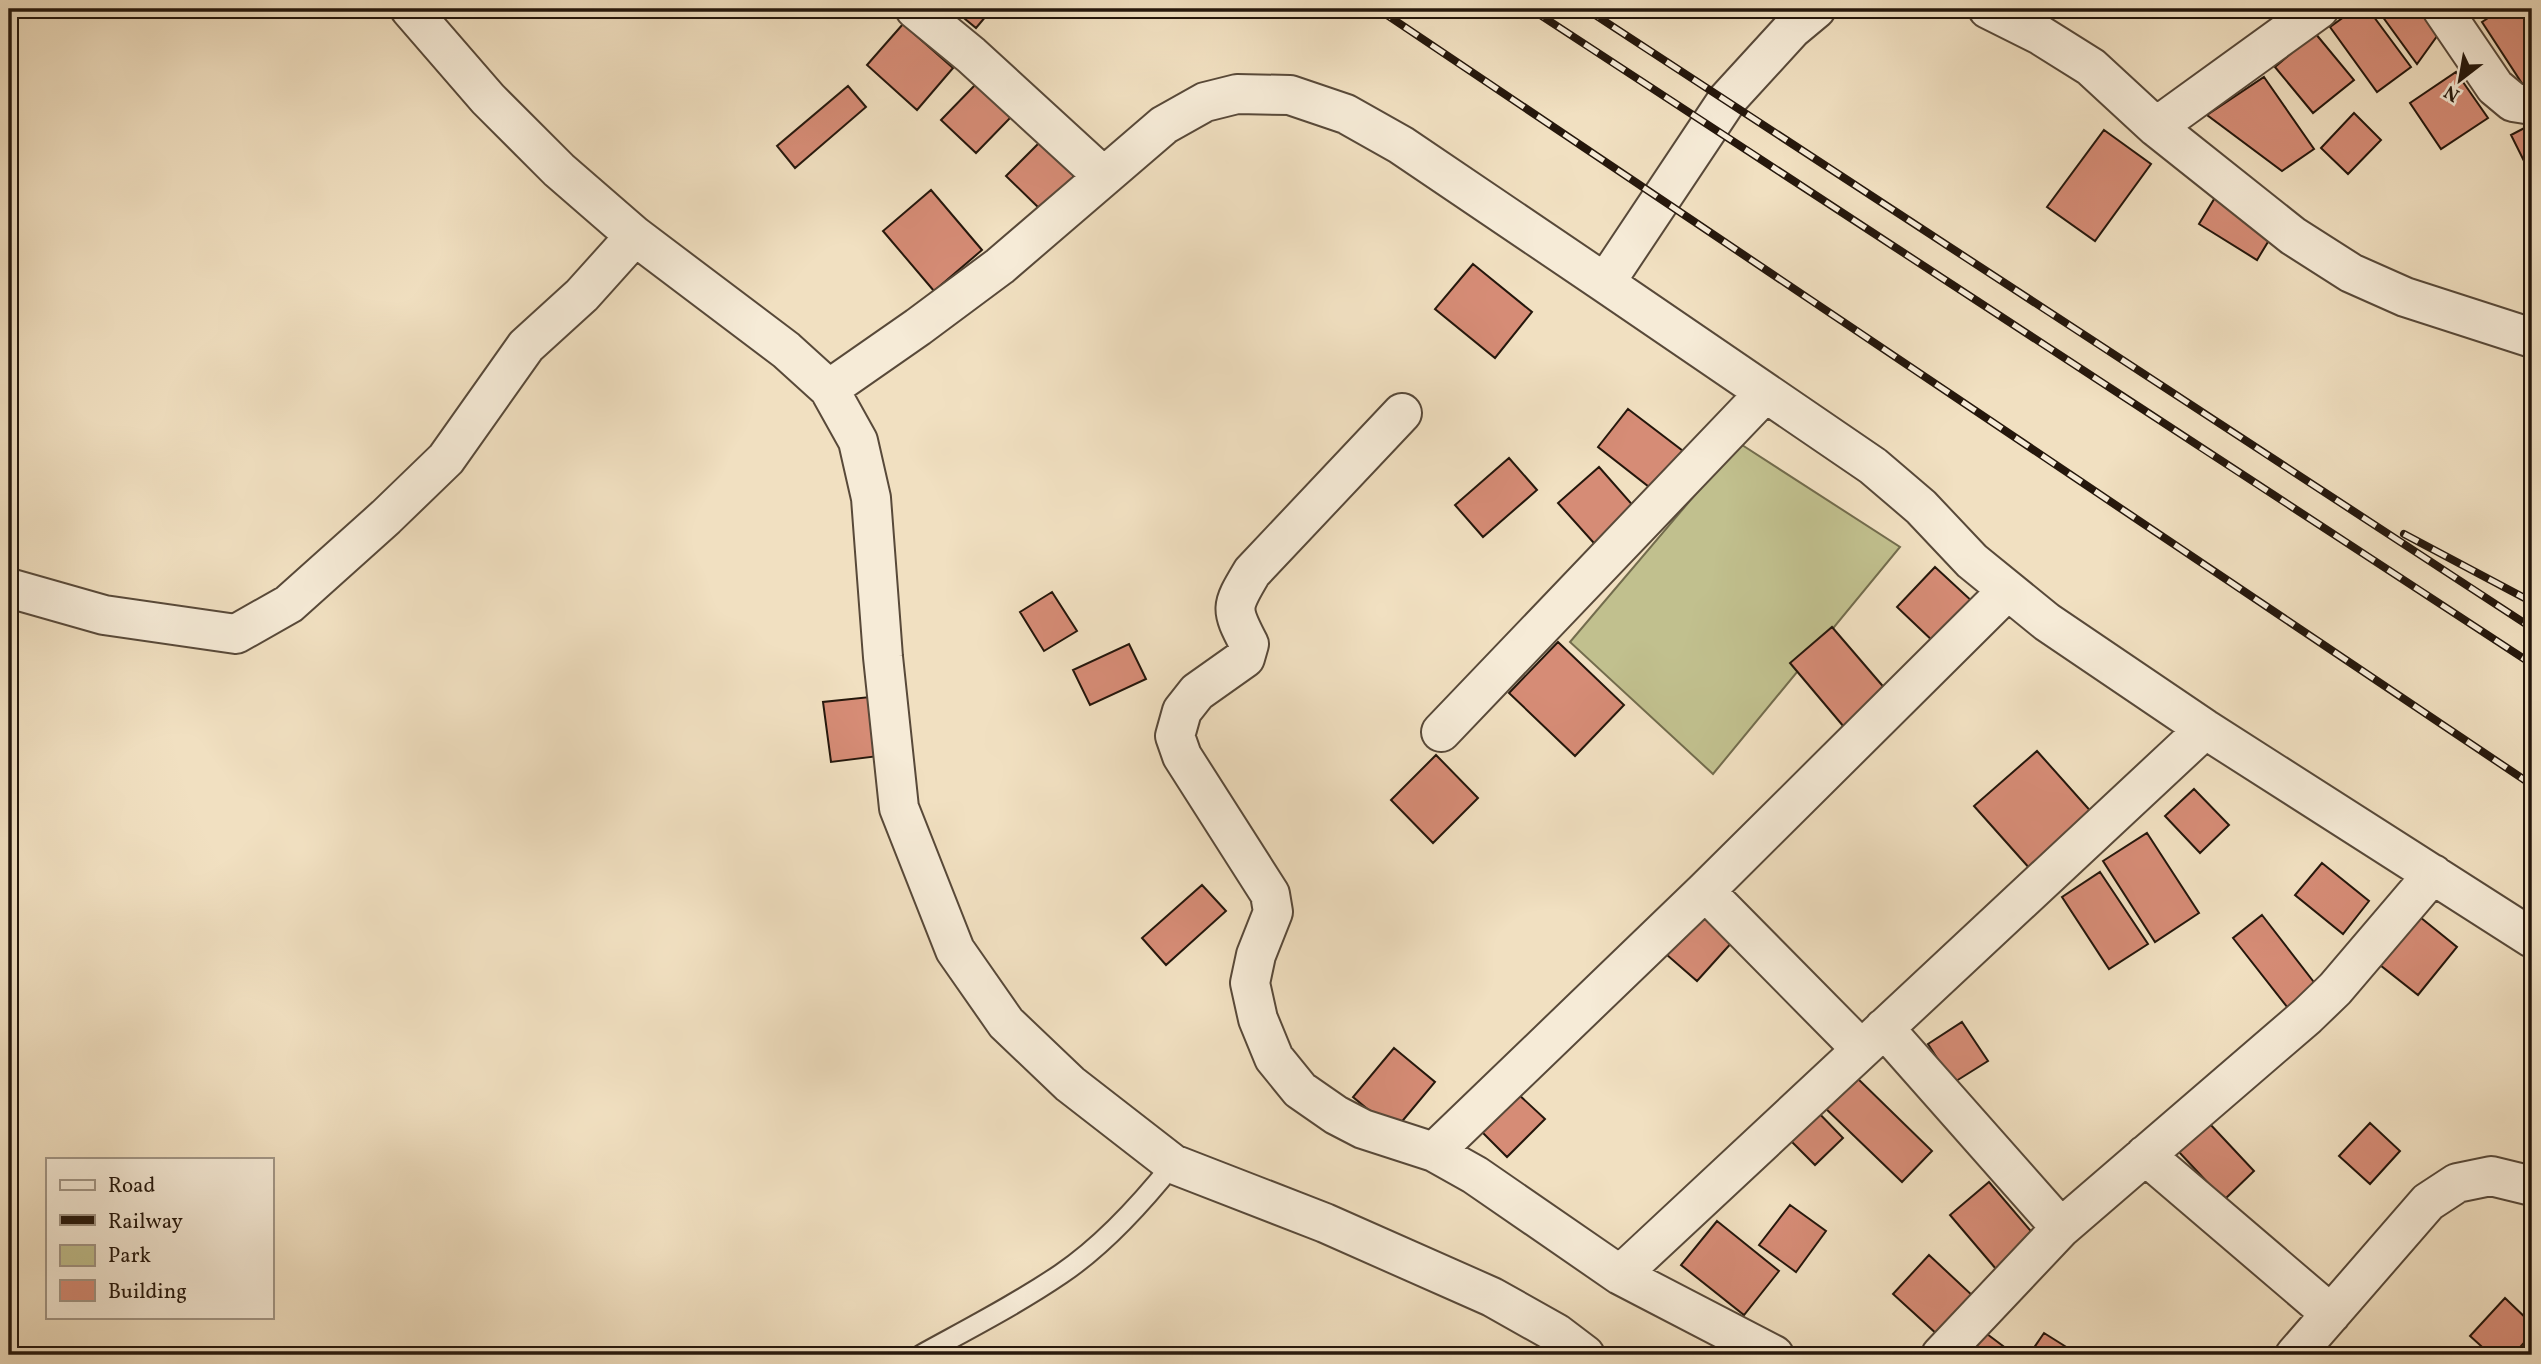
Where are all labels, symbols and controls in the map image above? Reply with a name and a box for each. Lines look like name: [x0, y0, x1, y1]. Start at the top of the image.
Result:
north arrow: [2426, 46, 2496, 116]
text: N: [2439, 78, 2465, 108]
legend: [46, 1158, 273, 1318]
text: Road: [108, 1172, 155, 1201]
text: Railway: [108, 1208, 184, 1237]
text: Park: [108, 1242, 151, 1271]
text: Building: [108, 1278, 187, 1307]

